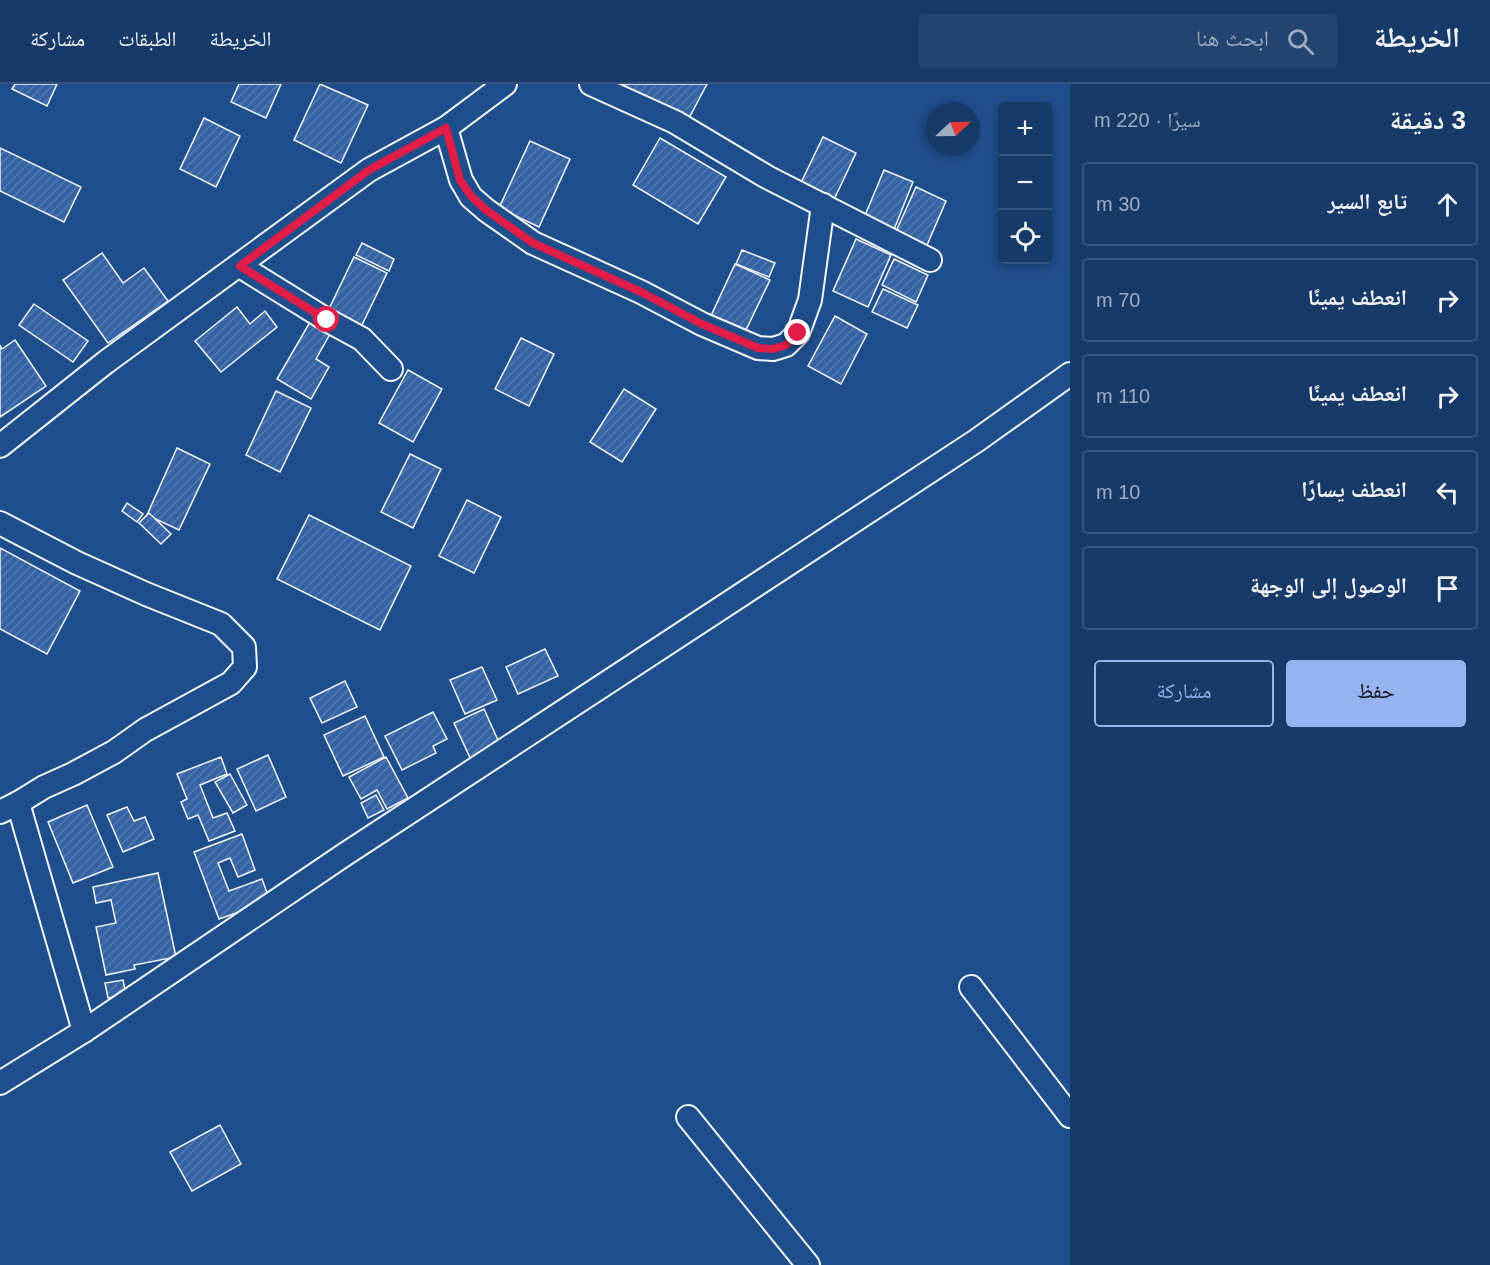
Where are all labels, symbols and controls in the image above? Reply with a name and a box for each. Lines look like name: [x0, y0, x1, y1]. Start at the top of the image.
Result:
search box: [918, 14, 1338, 68]
text: الخريطة: [1374, 22, 1460, 53]
icon: search: [1284, 25, 1317, 58]
text: ابحث هنا: [1196, 26, 1269, 51]
text: مشاركة: [30, 27, 85, 50]
text: الطبقات: [118, 27, 177, 50]
text: الخريطة: [210, 27, 271, 50]
north arrow: [926, 102, 980, 156]
map controls: [998, 102, 1052, 264]
button: +: [998, 102, 1052, 156]
text: 3 دقيقة: [1390, 105, 1466, 135]
text: سيرًا · 220 m: [1094, 109, 1201, 131]
button: −: [998, 156, 1052, 210]
icon: ahead: [1431, 188, 1464, 221]
text: تابع السير: [1327, 189, 1407, 214]
text: 30 m: [1096, 193, 1140, 215]
button: locate: [998, 210, 1052, 264]
icon: right: [1431, 284, 1464, 317]
text: انعطف يمينًا: [1308, 285, 1407, 310]
text: 70 m: [1096, 289, 1140, 311]
route start: [313, 306, 339, 332]
route end: [784, 319, 810, 345]
icon: right: [1431, 380, 1464, 413]
text: انعطف يمينًا: [1308, 381, 1407, 406]
text: 110 m: [1096, 385, 1150, 407]
icon: left: [1431, 476, 1464, 509]
text: انعطف يسارًا: [1301, 477, 1407, 502]
text: 10 m: [1096, 481, 1140, 503]
icon: arrive: [1431, 572, 1464, 605]
text: الوصول إلى الوجهة: [1250, 573, 1407, 598]
button: مشاركة: [1094, 660, 1274, 727]
button: حفظ: [1286, 660, 1466, 727]

